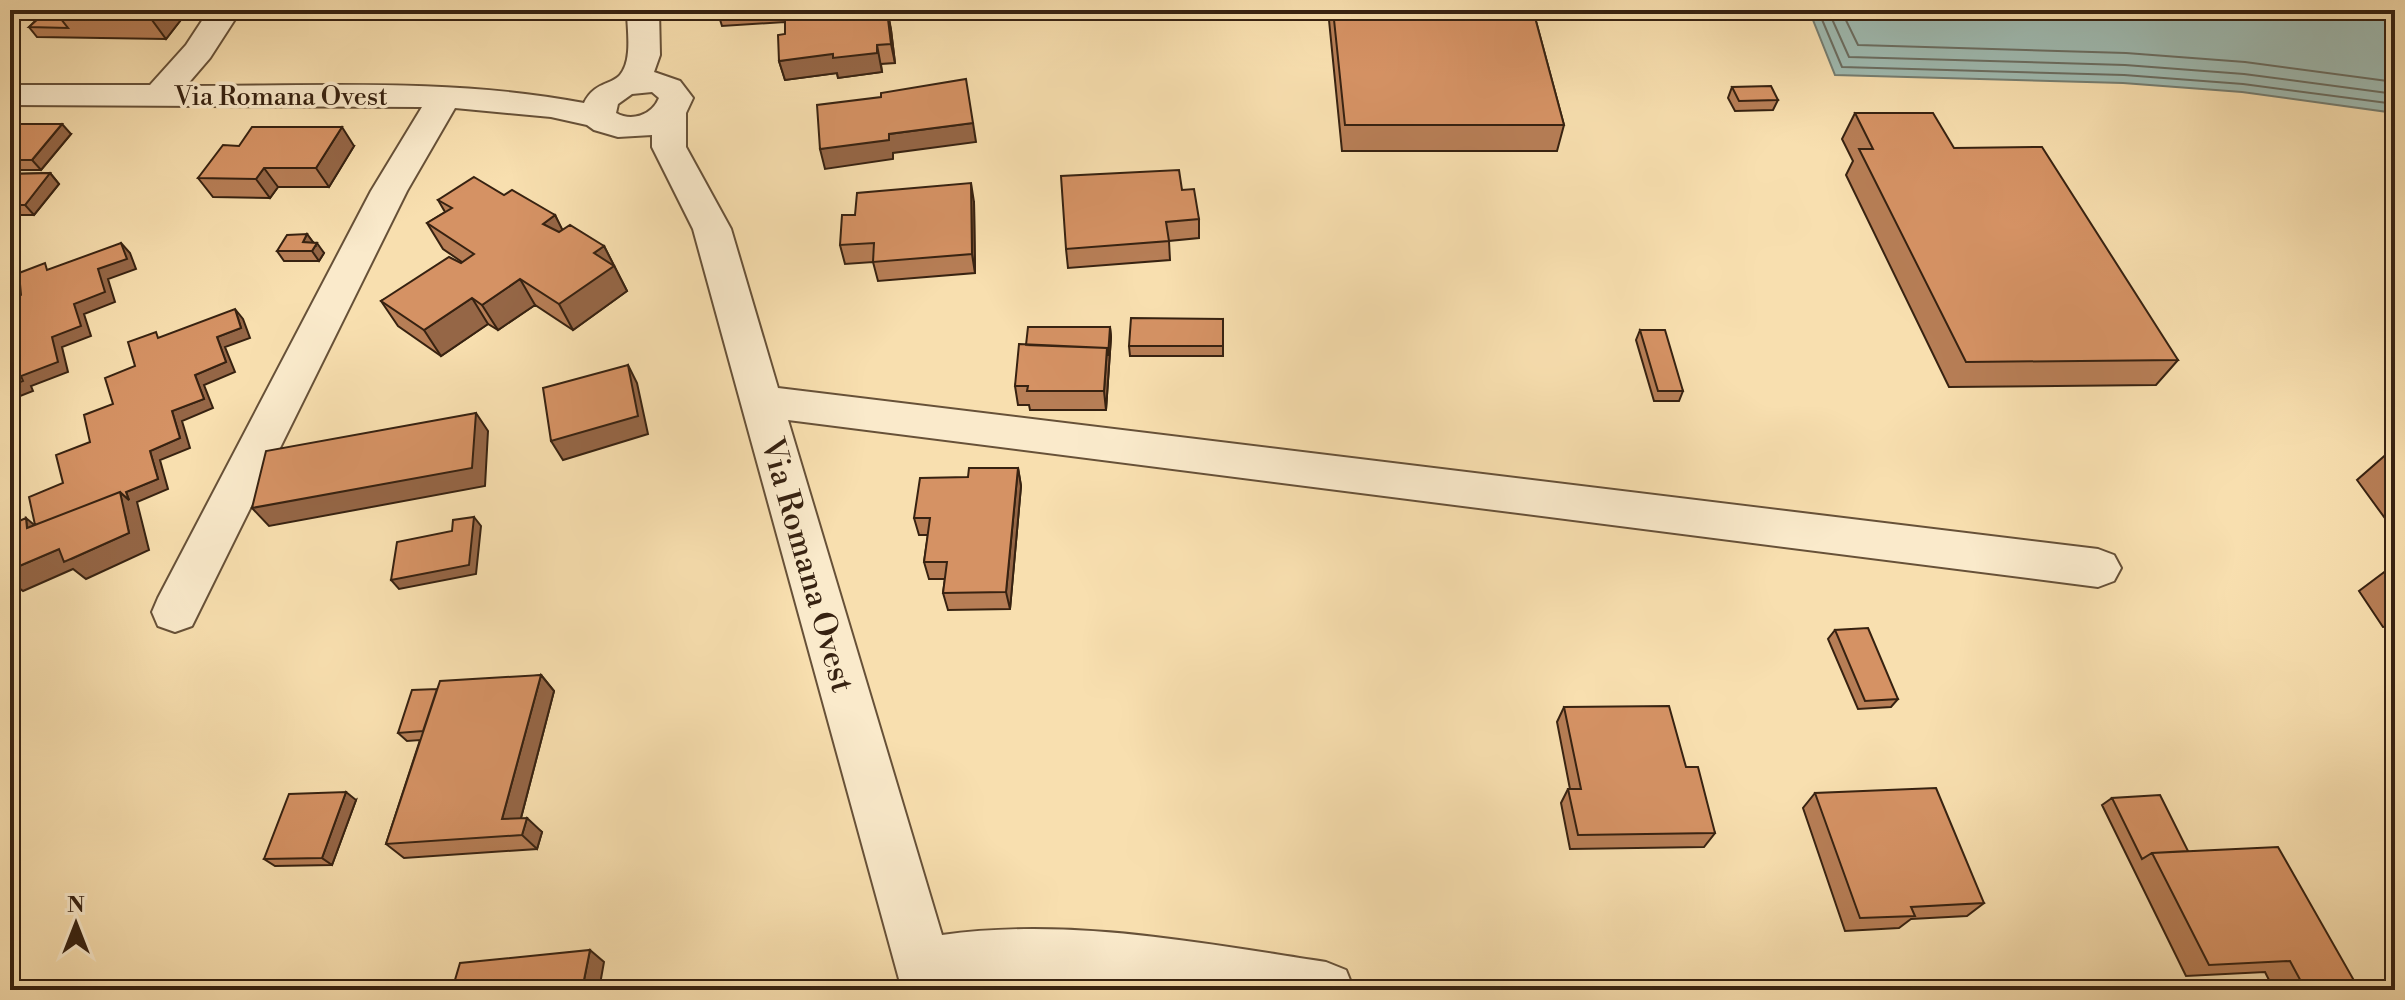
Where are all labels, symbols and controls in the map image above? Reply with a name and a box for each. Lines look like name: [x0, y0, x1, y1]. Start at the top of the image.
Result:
street label: Via Romana Ovest: [173, 81, 388, 113]
street label: Via Romana Ovest: [751, 433, 862, 697]
north arrow: [36, 884, 116, 964]
text: N: [67, 892, 85, 919]

